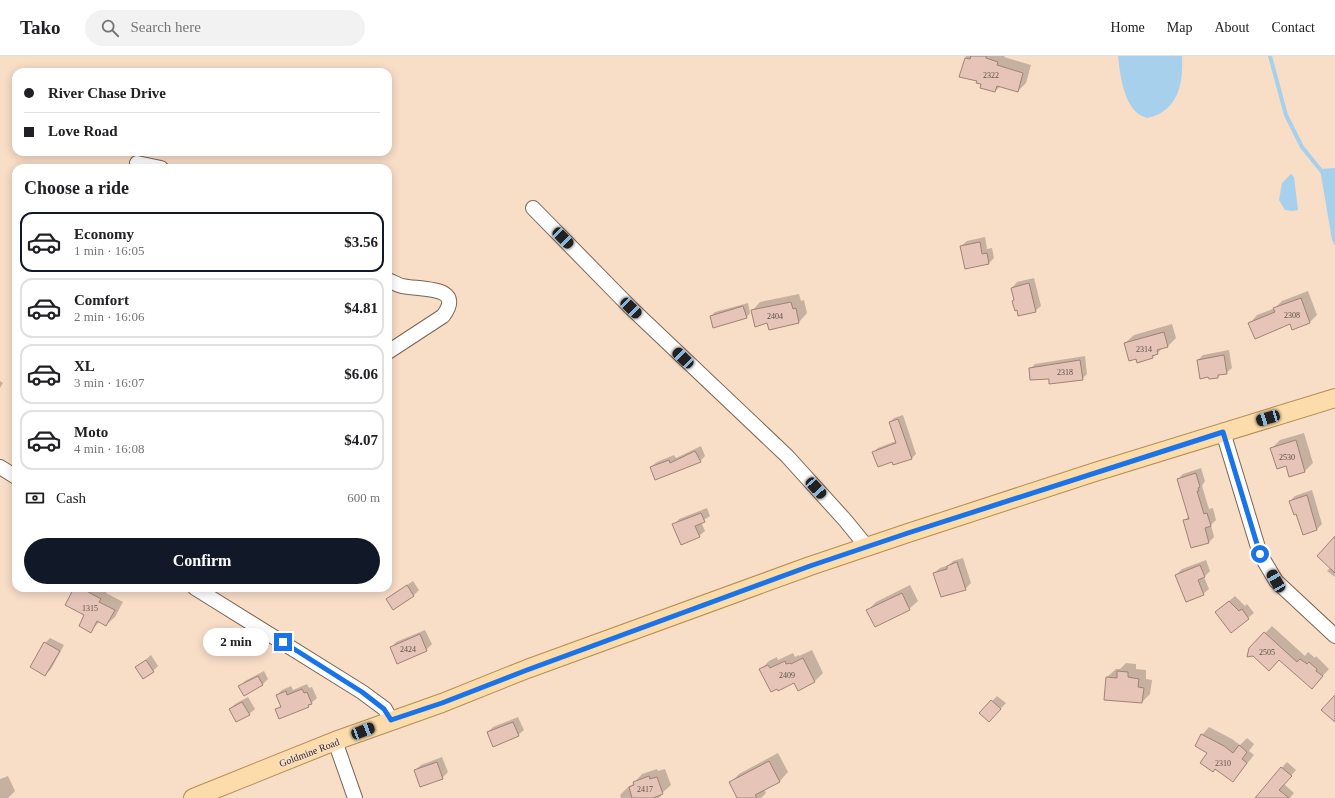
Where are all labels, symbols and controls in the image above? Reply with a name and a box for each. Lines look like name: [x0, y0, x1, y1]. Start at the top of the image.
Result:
search box: [85, 10, 365, 46]
text: Tako: [20, 17, 61, 38]
icon: search: [99, 17, 121, 39]
text: Search here: [131, 19, 201, 35]
text: Home: [1111, 20, 1145, 35]
text: Map: [1167, 20, 1192, 35]
text: About: [1214, 20, 1249, 35]
text: Contact: [1271, 20, 1315, 35]
house number: 2322: [983, 71, 999, 80]
text: River Chase Drive: [48, 85, 166, 101]
text: Love Road: [48, 123, 118, 139]
text: Choose a ride: [24, 178, 129, 198]
icon: car: [26, 224, 62, 260]
car: [550, 225, 576, 251]
text: Economy: [74, 226, 134, 242]
text: $3.56: [344, 234, 378, 250]
text: 1 min · 16:05: [74, 243, 144, 258]
icon: car: [26, 290, 62, 326]
text: Comfort: [74, 292, 129, 308]
car: [618, 295, 644, 321]
text: $4.81: [344, 300, 378, 316]
text: 2 min · 16:06: [74, 309, 144, 324]
house number: 2308: [1284, 311, 1300, 320]
house number: 2404: [767, 312, 783, 321]
car: [670, 345, 696, 371]
house number: 2314: [1136, 345, 1152, 354]
icon: car: [26, 356, 62, 392]
text: XL: [74, 358, 95, 374]
text: $6.06: [344, 366, 378, 382]
house number: 2318: [1057, 368, 1073, 377]
text: 3 min · 16:07: [74, 375, 144, 390]
car: [1255, 409, 1281, 427]
icon: car: [26, 422, 62, 458]
text: Moto: [74, 424, 108, 440]
text: $4.07: [344, 432, 378, 448]
text: 4 min · 16:08: [74, 441, 144, 456]
house number: 2530: [1279, 453, 1295, 462]
car: [804, 475, 828, 501]
icon: cash: [24, 487, 46, 509]
text: Cash: [56, 490, 86, 506]
text: 600 m: [347, 490, 380, 505]
button: Confirm: [24, 538, 380, 584]
route start: [1251, 545, 1269, 563]
car: [1265, 568, 1287, 594]
house number: 1315: [82, 604, 98, 613]
callout: 2 min: [203, 628, 269, 656]
route end: [274, 633, 292, 651]
text: 2 min: [220, 634, 252, 649]
house number: 2424: [400, 645, 416, 654]
house number: 2505: [1259, 648, 1275, 657]
house number: 2409: [779, 671, 795, 680]
car: [350, 721, 376, 741]
street label: Goldmine Road: [278, 736, 341, 769]
house number: 2310: [1215, 759, 1231, 768]
house number: 2417: [637, 785, 653, 794]

